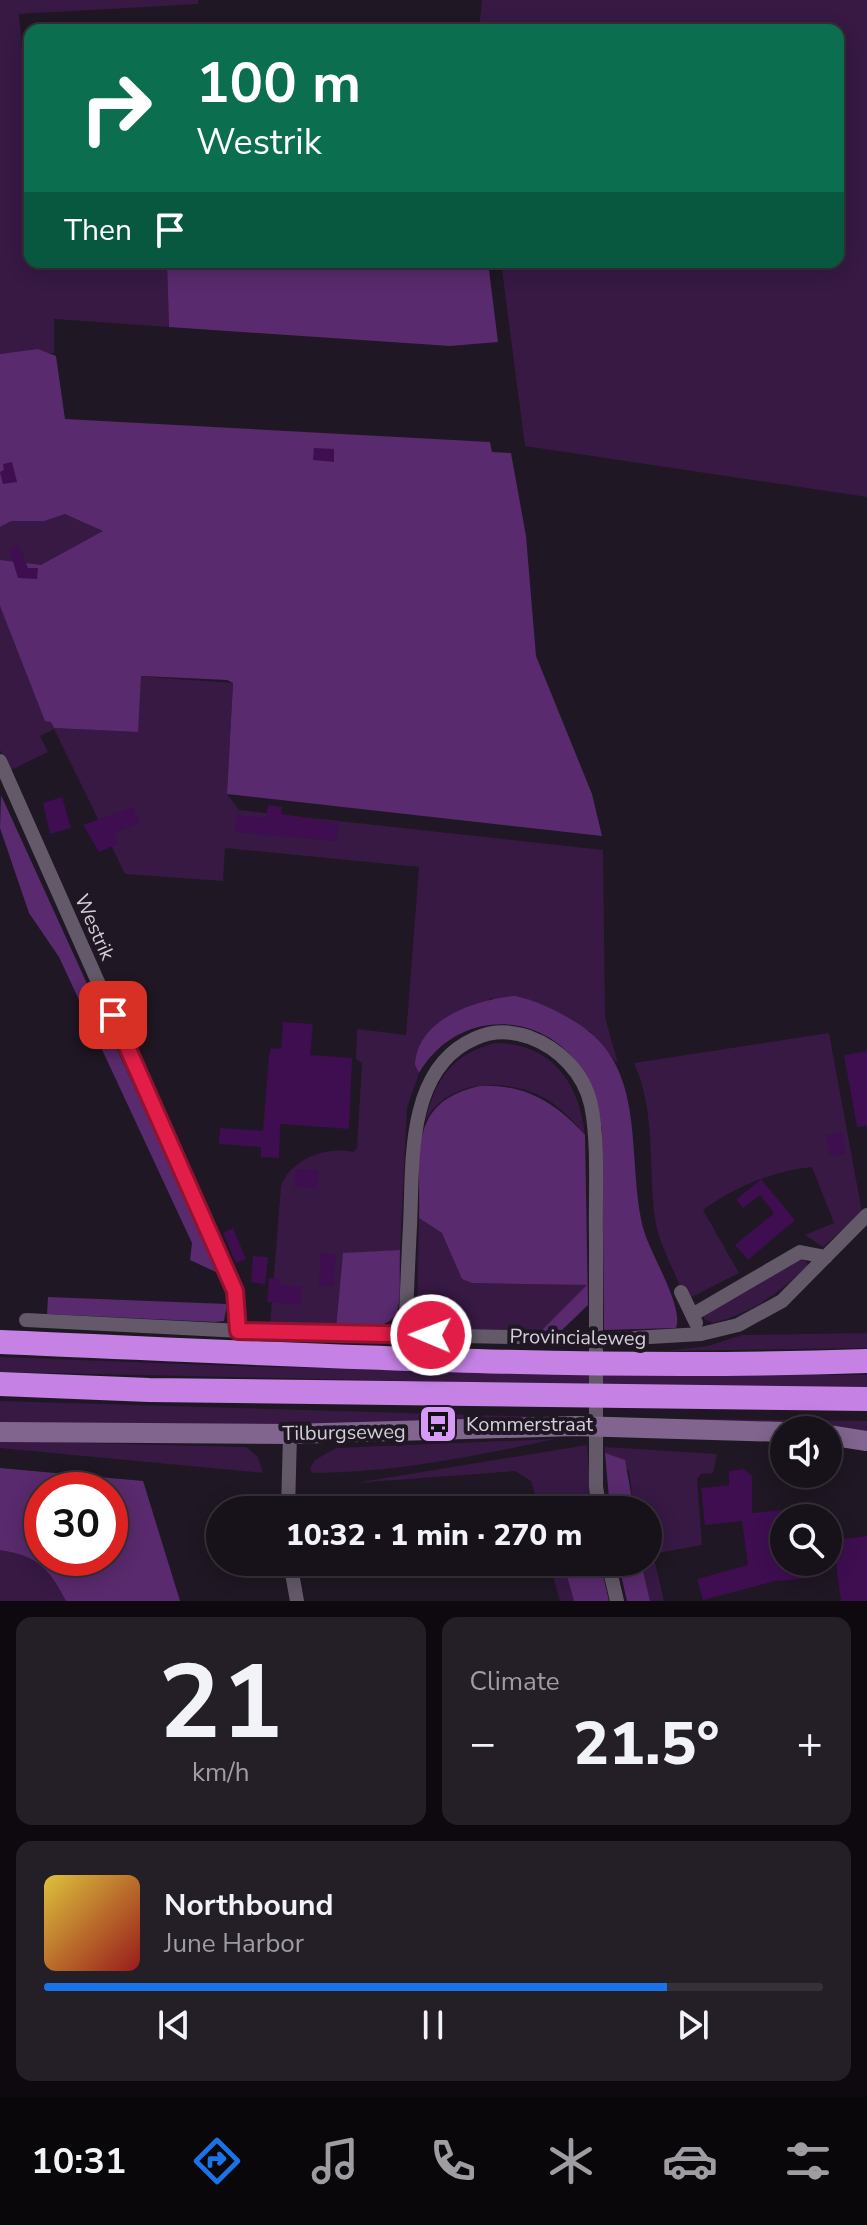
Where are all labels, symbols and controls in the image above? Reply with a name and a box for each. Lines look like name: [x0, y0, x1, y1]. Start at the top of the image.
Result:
text: 100 m: [196, 45, 361, 122]
icon: right: [64, 56, 168, 160]
text: Westrik: [196, 118, 322, 167]
icon: arrive: [148, 208, 192, 252]
text: Then: [64, 210, 132, 251]
street label: Westrik: [68, 890, 121, 965]
pin: [79, 981, 147, 1049]
icon: arrive: [91, 993, 135, 1037]
position arrow: [389, 1293, 473, 1377]
street label: Provincialeweg: [509, 1323, 647, 1352]
bus stop icon: Kommerstraat: [417, 1403, 459, 1445]
place label: Kommerstraat: [466, 1411, 594, 1438]
map controls: [770, 1416, 842, 1576]
button: sound: [770, 1416, 842, 1488]
street label: Tilburgseweg: [282, 1418, 406, 1447]
speed limit sign: 30: [24, 1472, 128, 1576]
button: search: [770, 1504, 842, 1576]
text: 10:32 · 1 min · 270 m: [286, 1515, 582, 1556]
text: 21: [158, 1632, 283, 1774]
text: Climate: [470, 1664, 560, 1699]
text: 21.5°: [573, 1703, 720, 1785]
text: −: [470, 1714, 496, 1774]
text: +: [797, 1714, 823, 1774]
text: km/h: [192, 1755, 249, 1790]
text: Northbound: [164, 1885, 334, 1926]
text: June Harbor: [164, 1926, 304, 1961]
icon: previous: [152, 2003, 196, 2047]
icon: pause: [411, 2003, 455, 2047]
icon: next: [671, 2003, 715, 2047]
icon: directions: [189, 2133, 245, 2189]
icon: music: [307, 2133, 363, 2189]
icon: phone: [425, 2133, 481, 2189]
icon: climate: [543, 2133, 599, 2189]
icon: car: [662, 2133, 718, 2189]
icon: filters: [780, 2133, 836, 2189]
text: 10:31: [31, 2137, 126, 2186]

